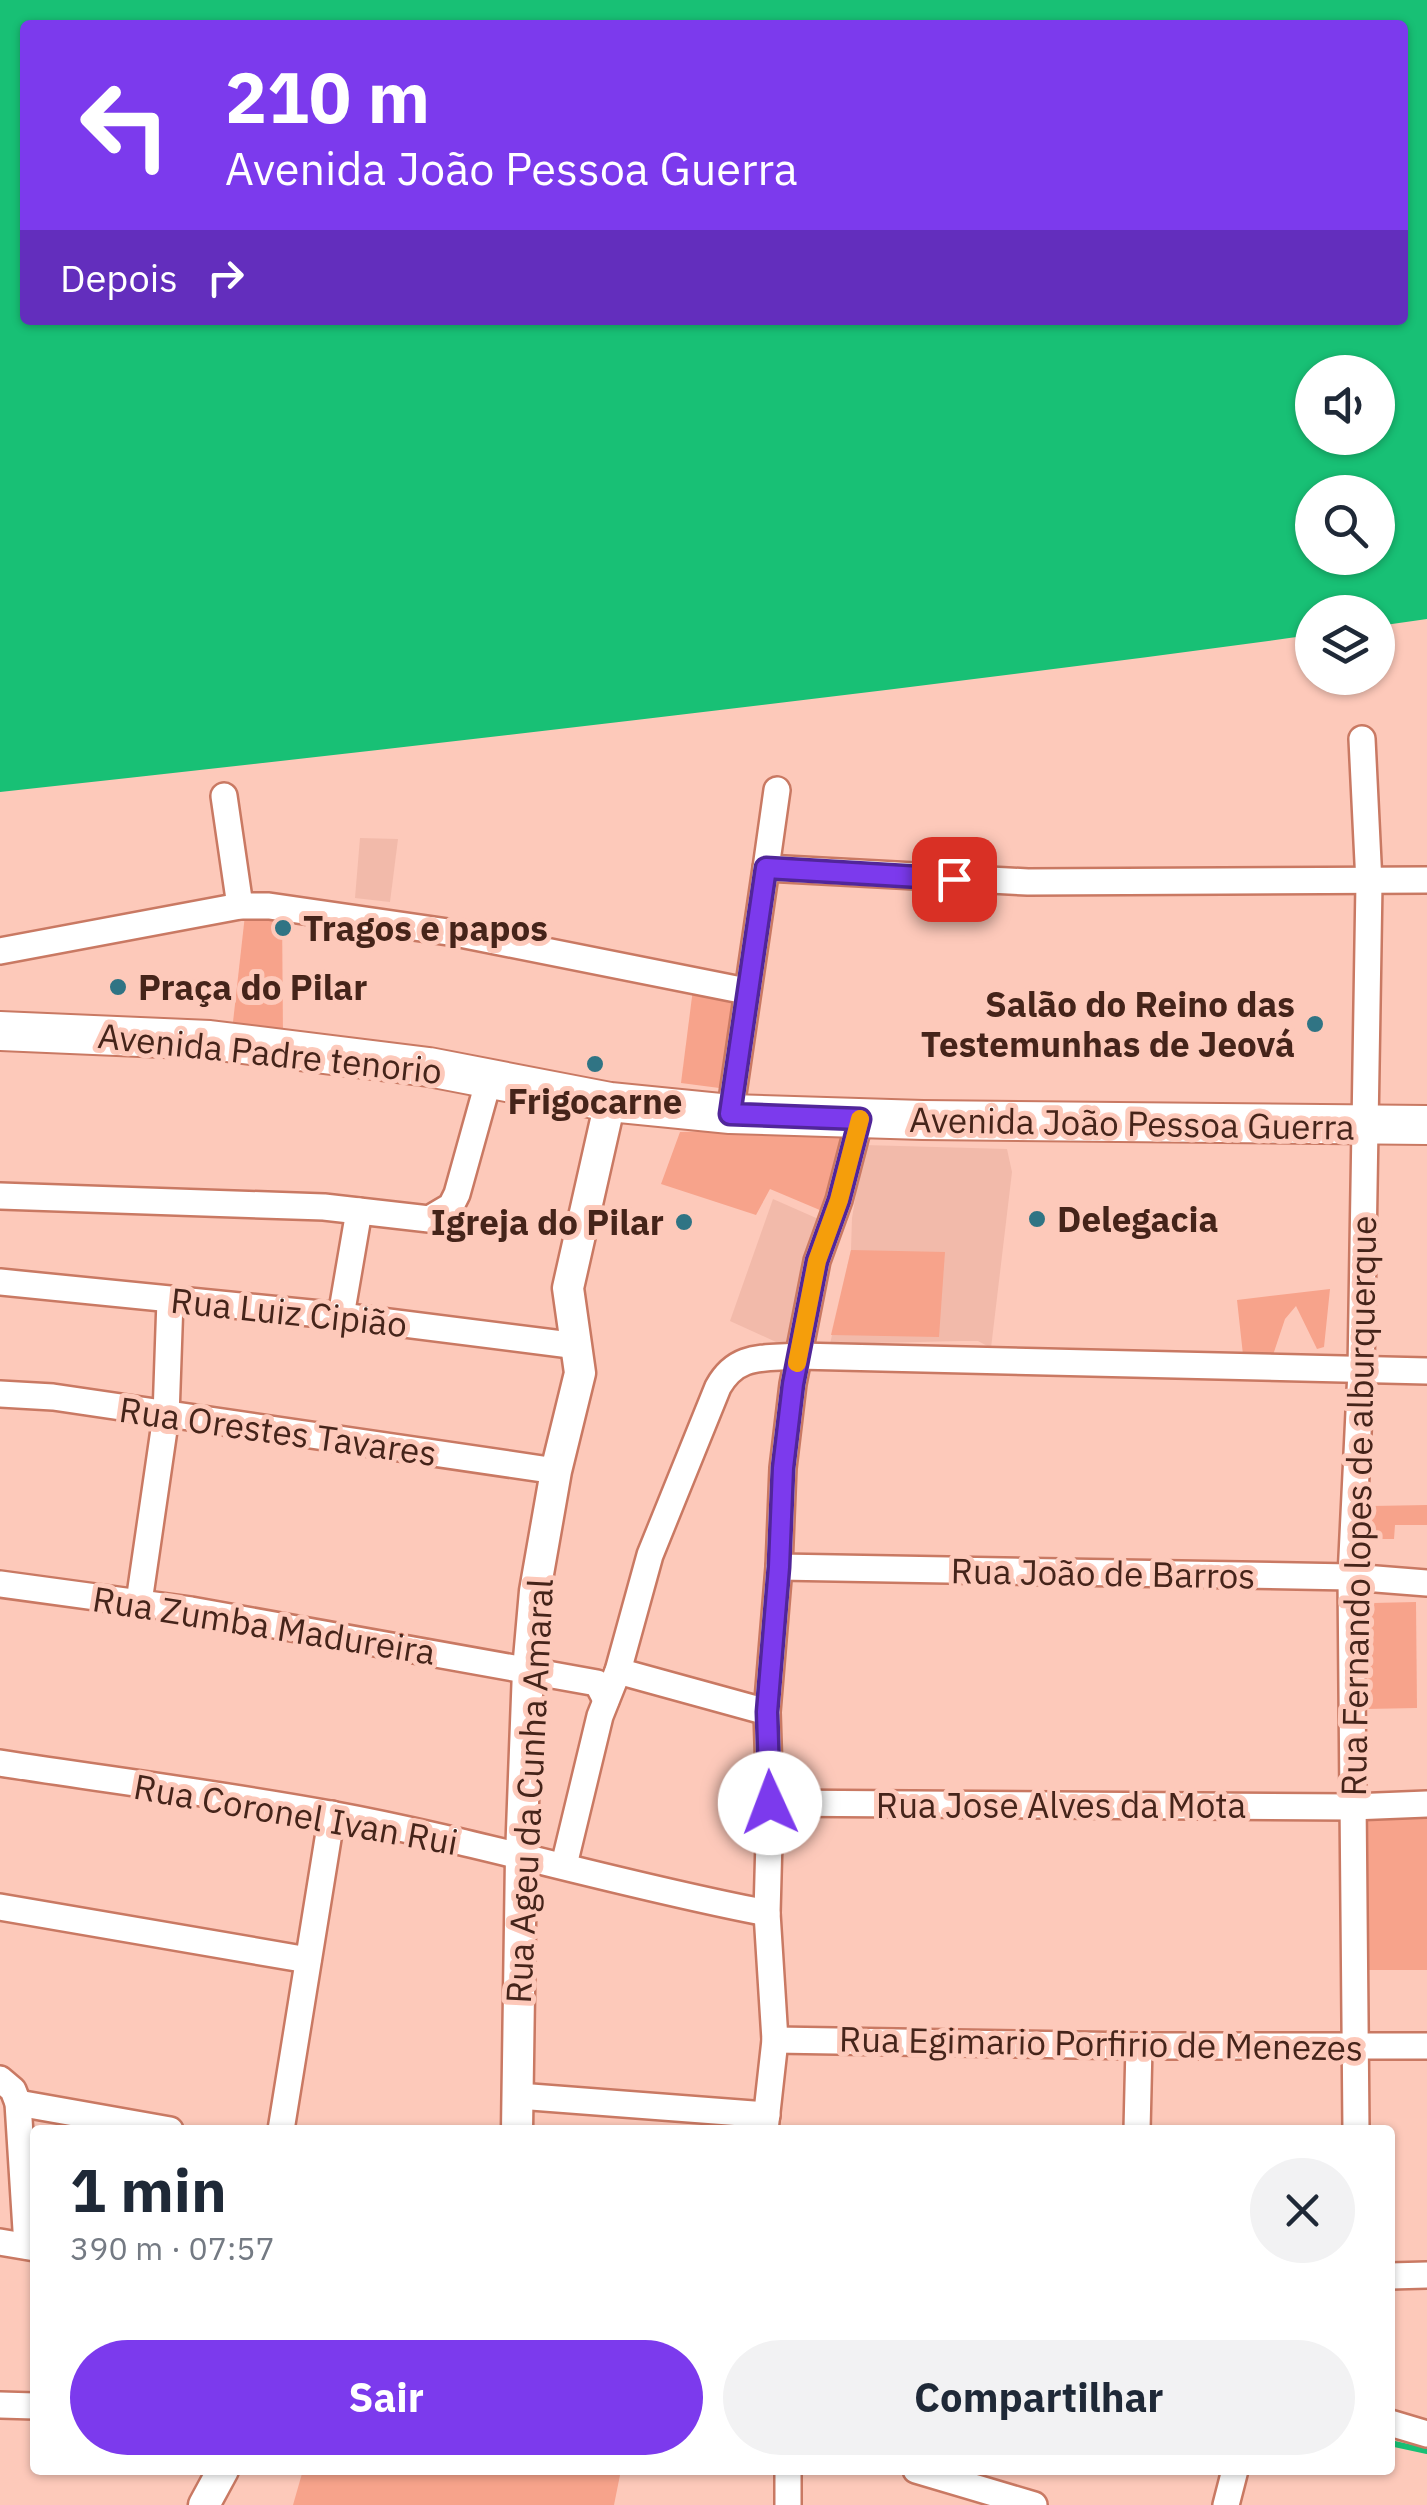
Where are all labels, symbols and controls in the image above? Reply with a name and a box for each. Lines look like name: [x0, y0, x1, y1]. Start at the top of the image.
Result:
text: 210 m: [225, 51, 430, 142]
icon: left: [60, 60, 190, 190]
text: Avenida João Pessoa Guerra: [225, 139, 798, 197]
icon: right: [198, 250, 253, 305]
text: Depois: [60, 253, 178, 302]
map controls: [1295, 355, 1395, 695]
button: sound: [1295, 355, 1395, 455]
button: search: [1295, 475, 1395, 575]
button: layers: [1295, 595, 1395, 695]
pin: [912, 837, 997, 922]
icon: arrive: [927, 852, 982, 907]
place label: Tragos e papos: [303, 905, 548, 951]
marker: Tragos e papos: [272, 917, 294, 939]
place label: Praça do Pilar: [138, 964, 367, 1010]
marker: Praça do Pilar: [107, 976, 129, 998]
place label: Salão do Reino das Testemunhas de Jeová: [921, 981, 1295, 1067]
street label: Avenida Padre tenorio: [96, 1012, 444, 1094]
marker: Salão do Reino das Testemunhas de Jeová: [1304, 1013, 1326, 1035]
marker: Frigocarne: [584, 1053, 606, 1075]
place label: Frigocarne: [507, 1078, 683, 1124]
street label: Avenida João Pessoa Guerra: [909, 1096, 1355, 1150]
place label: Delegacia: [1057, 1196, 1219, 1242]
place label: Igreja do Pilar: [431, 1199, 664, 1245]
marker: Delegacia: [1026, 1208, 1048, 1230]
marker: Igreja do Pilar: [673, 1211, 695, 1233]
street label: Rua Fernando lopes de alburquerque: [1330, 1215, 1386, 1797]
street label: Rua Luiz Cipião: [169, 1277, 409, 1347]
street label: Rua Orestes Tavares: [116, 1386, 440, 1476]
street label: Rua João de Barros: [950, 1547, 1256, 1599]
street label: Rua Zumba Madureira: [89, 1575, 439, 1675]
street label: Rua Ageu da Cunha Amaral: [495, 1577, 563, 2005]
position arrow: [718, 1751, 822, 1855]
street label: Rua Coronel Ivan Rui: [130, 1763, 462, 1865]
street label: Rua Jose Alves da Mota: [876, 1782, 1246, 1828]
street label: Rua Egimario Porfirio de Menezes: [838, 2015, 1364, 2071]
text: 1 min: [70, 2150, 227, 2229]
button: close: [1250, 2158, 1355, 2263]
text: 390 m · 07:57: [70, 2227, 275, 2269]
button: Sair: [70, 2340, 703, 2455]
button: Compartilhar: [723, 2340, 1355, 2455]

